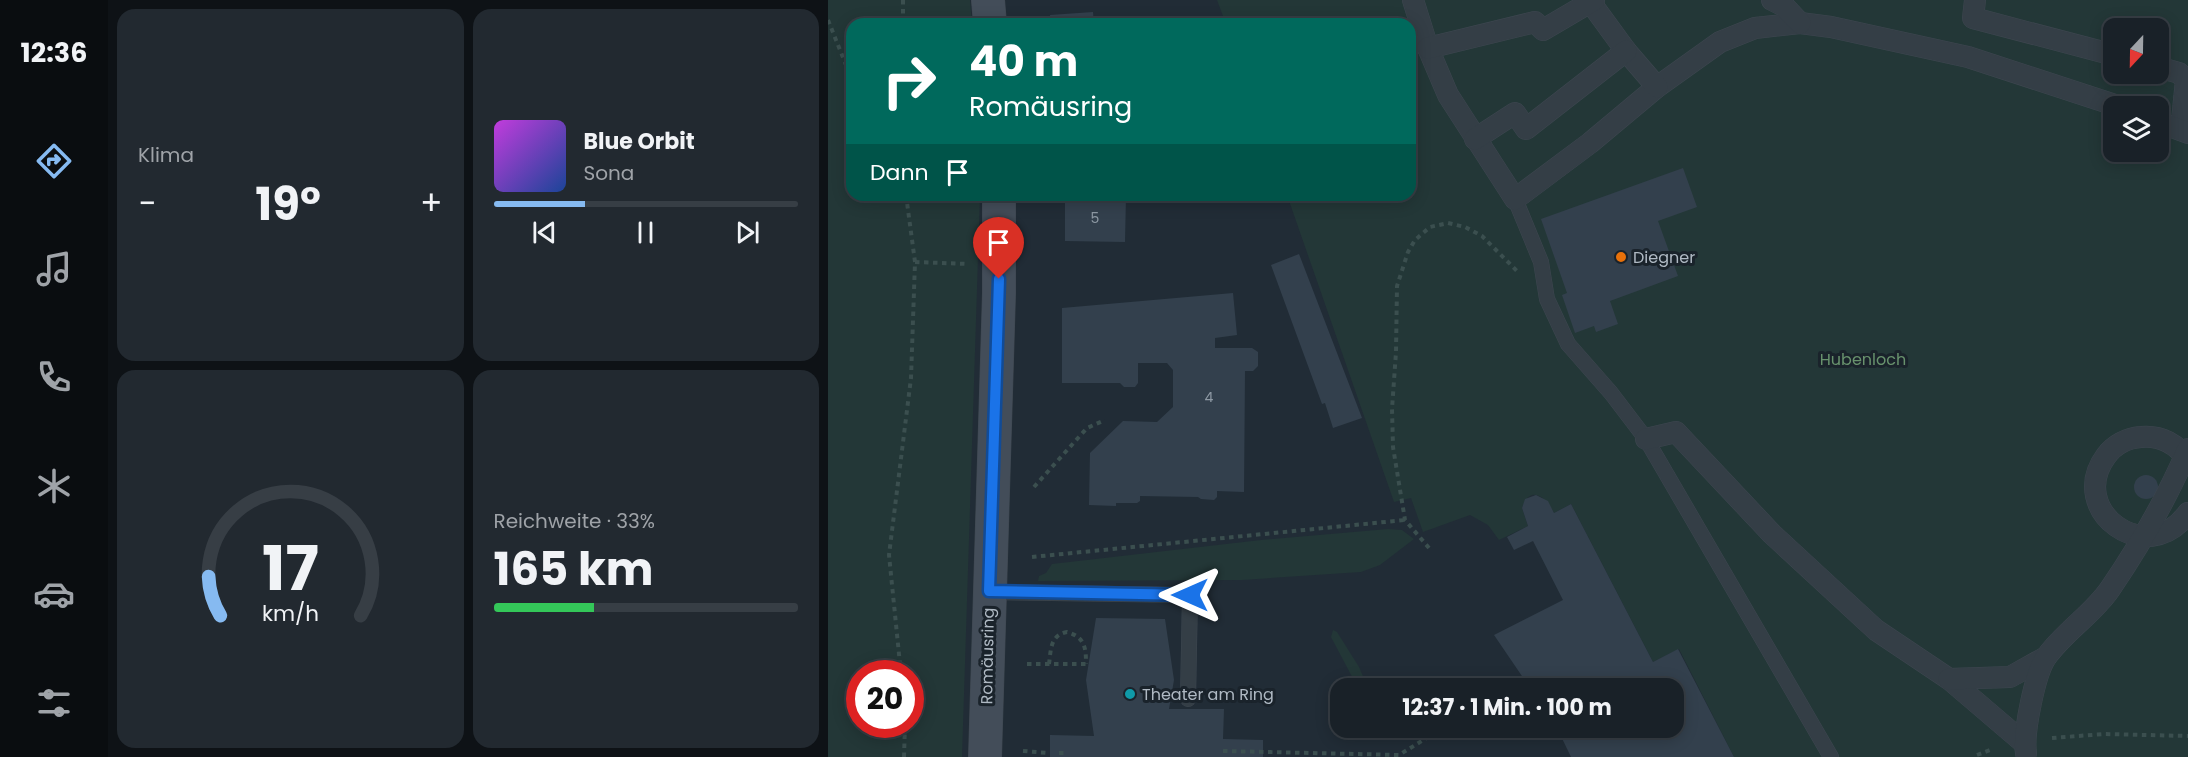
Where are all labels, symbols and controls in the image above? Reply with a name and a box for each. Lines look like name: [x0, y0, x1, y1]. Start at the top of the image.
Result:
north arrow: [2103, 18, 2169, 84]
map controls: [2103, 18, 2169, 162]
text: 40 m: [969, 32, 1078, 91]
text: 12:36: [21, 34, 87, 71]
icon: right: [870, 42, 948, 120]
text: Romäusring: [969, 88, 1132, 125]
button: layers: [2103, 96, 2169, 162]
text: Blue Orbit: [584, 126, 695, 157]
icon: directions: [33, 140, 75, 182]
text: Klima: [138, 141, 194, 169]
icon: arrive: [941, 156, 974, 189]
text: Dann: [870, 157, 929, 188]
text: Sona: [584, 159, 634, 187]
text: 19°: [255, 173, 321, 236]
text: −: [138, 180, 156, 227]
text: +: [420, 180, 442, 227]
house number: 5: [1091, 208, 1099, 228]
icon: previous: [528, 216, 561, 249]
icon: pause: [629, 216, 662, 249]
icon: next: [731, 216, 764, 249]
pin: [973, 217, 1024, 279]
icon: arrive: [982, 226, 1015, 259]
place label: Diegner: [1633, 246, 1695, 269]
icon: music: [33, 248, 75, 290]
marker: Diegner: [1614, 250, 1628, 264]
park label: Hubenloch: [1820, 348, 1906, 371]
icon: phone: [33, 356, 75, 398]
house number: 4: [1205, 387, 1214, 407]
icon: climate: [33, 465, 75, 507]
text: Reichweite · 33%: [494, 507, 655, 535]
text: 17: [262, 524, 319, 612]
text: 165 km: [494, 538, 653, 601]
position arrow: [1158, 563, 1222, 627]
icon: car: [33, 573, 75, 615]
text: km/h: [262, 598, 319, 629]
street label: Romäusring: [975, 607, 1000, 705]
speed limit sign: 20: [846, 660, 924, 738]
icon: filters: [33, 682, 75, 724]
place label: Theater am Ring: [1142, 683, 1274, 706]
marker: Theater am Ring: [1123, 687, 1137, 701]
text: 12:37 · 1 Min. · 100 m: [1402, 692, 1612, 723]

